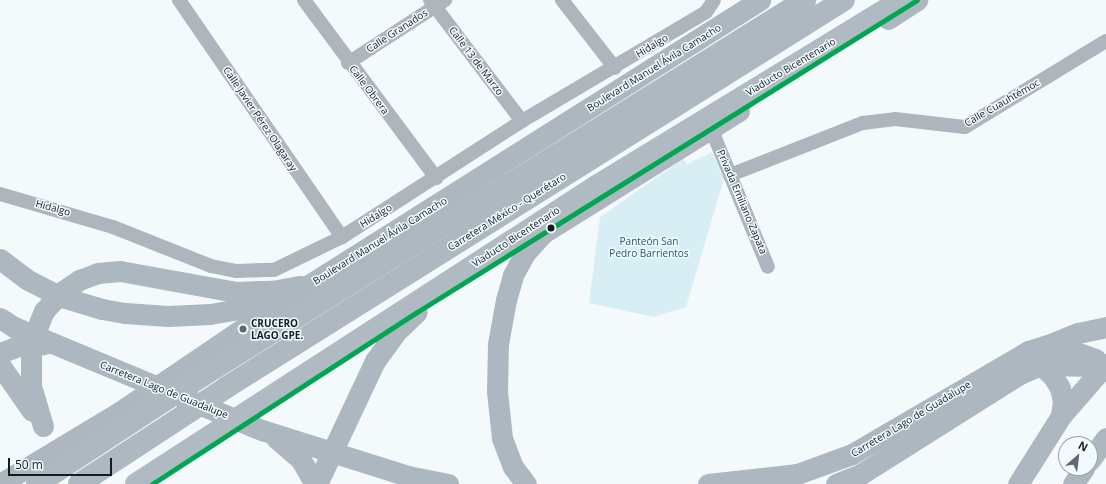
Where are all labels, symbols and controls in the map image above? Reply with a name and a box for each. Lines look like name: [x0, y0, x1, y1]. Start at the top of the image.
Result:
street label: Calle Granados: [364, 7, 430, 55]
street label: Boulevard Manuel Ávila Camacho: [585, 22, 723, 114]
street label: Calle 13 de Marzo: [446, 24, 506, 98]
street label: Hidalgo: [634, 32, 670, 60]
street label: Viaducto Bicentenario: [744, 36, 838, 98]
street label: Calle Obrera: [347, 63, 391, 117]
street label: Calle Javier Pérez Olagaray: [221, 65, 299, 173]
street label: Calle Cuauhtémoc: [962, 77, 1042, 129]
street label: Privada Emiliano Zapata: [715, 148, 769, 256]
street label: Carretera México - Querétaro: [446, 171, 568, 253]
street label: Boulevard Manuel Ávila Camacho: [311, 195, 449, 287]
street label: Hidalgo: [34, 198, 72, 218]
street label: Hidalgo: [358, 201, 394, 231]
street label: Viaducto Bicentenario: [470, 204, 562, 270]
unlabelled marker: [546, 223, 556, 233]
park label: Panteón San Pedro Barrientos: [609, 235, 689, 258]
place label: CRUCERO LAGO GPE.: [251, 317, 303, 340]
marker: CRUCERO LAGO GPE.: [238, 324, 248, 334]
street label: Carretera Lago de Guadalupe: [98, 359, 230, 421]
street label: Carretera Lago de Guadalupe: [849, 379, 973, 459]
north arrow: [1058, 436, 1098, 476]
text: N: [1076, 437, 1091, 455]
scale bar: [10, 450, 114, 476]
text: 50 m: [15, 456, 43, 473]

